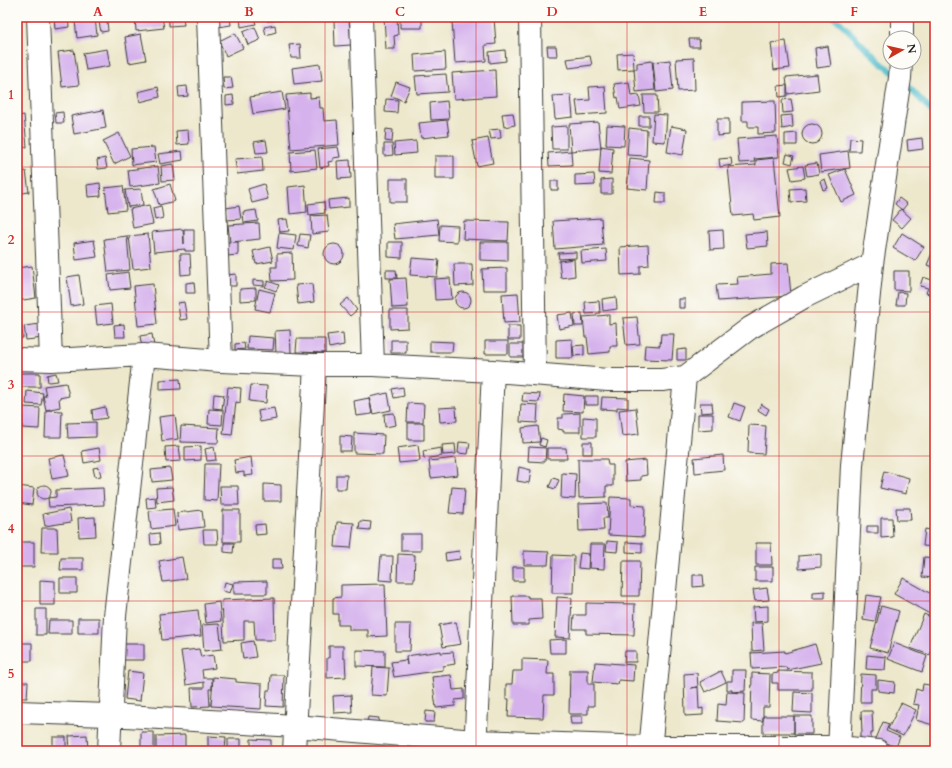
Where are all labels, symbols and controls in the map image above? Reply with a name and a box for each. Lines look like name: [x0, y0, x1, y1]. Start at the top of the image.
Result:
text: A: [93, 3, 103, 21]
text: B: [244, 3, 254, 21]
text: C: [395, 3, 405, 21]
text: D: [546, 3, 558, 21]
text: E: [699, 3, 707, 21]
text: F: [850, 3, 858, 21]
north arrow: [882, 30, 922, 70]
text: N: [903, 43, 920, 55]
text: 1: [8, 86, 14, 104]
text: 2: [8, 231, 15, 249]
text: 3: [8, 376, 15, 394]
text: 4: [8, 520, 15, 538]
text: 5: [8, 665, 14, 683]

